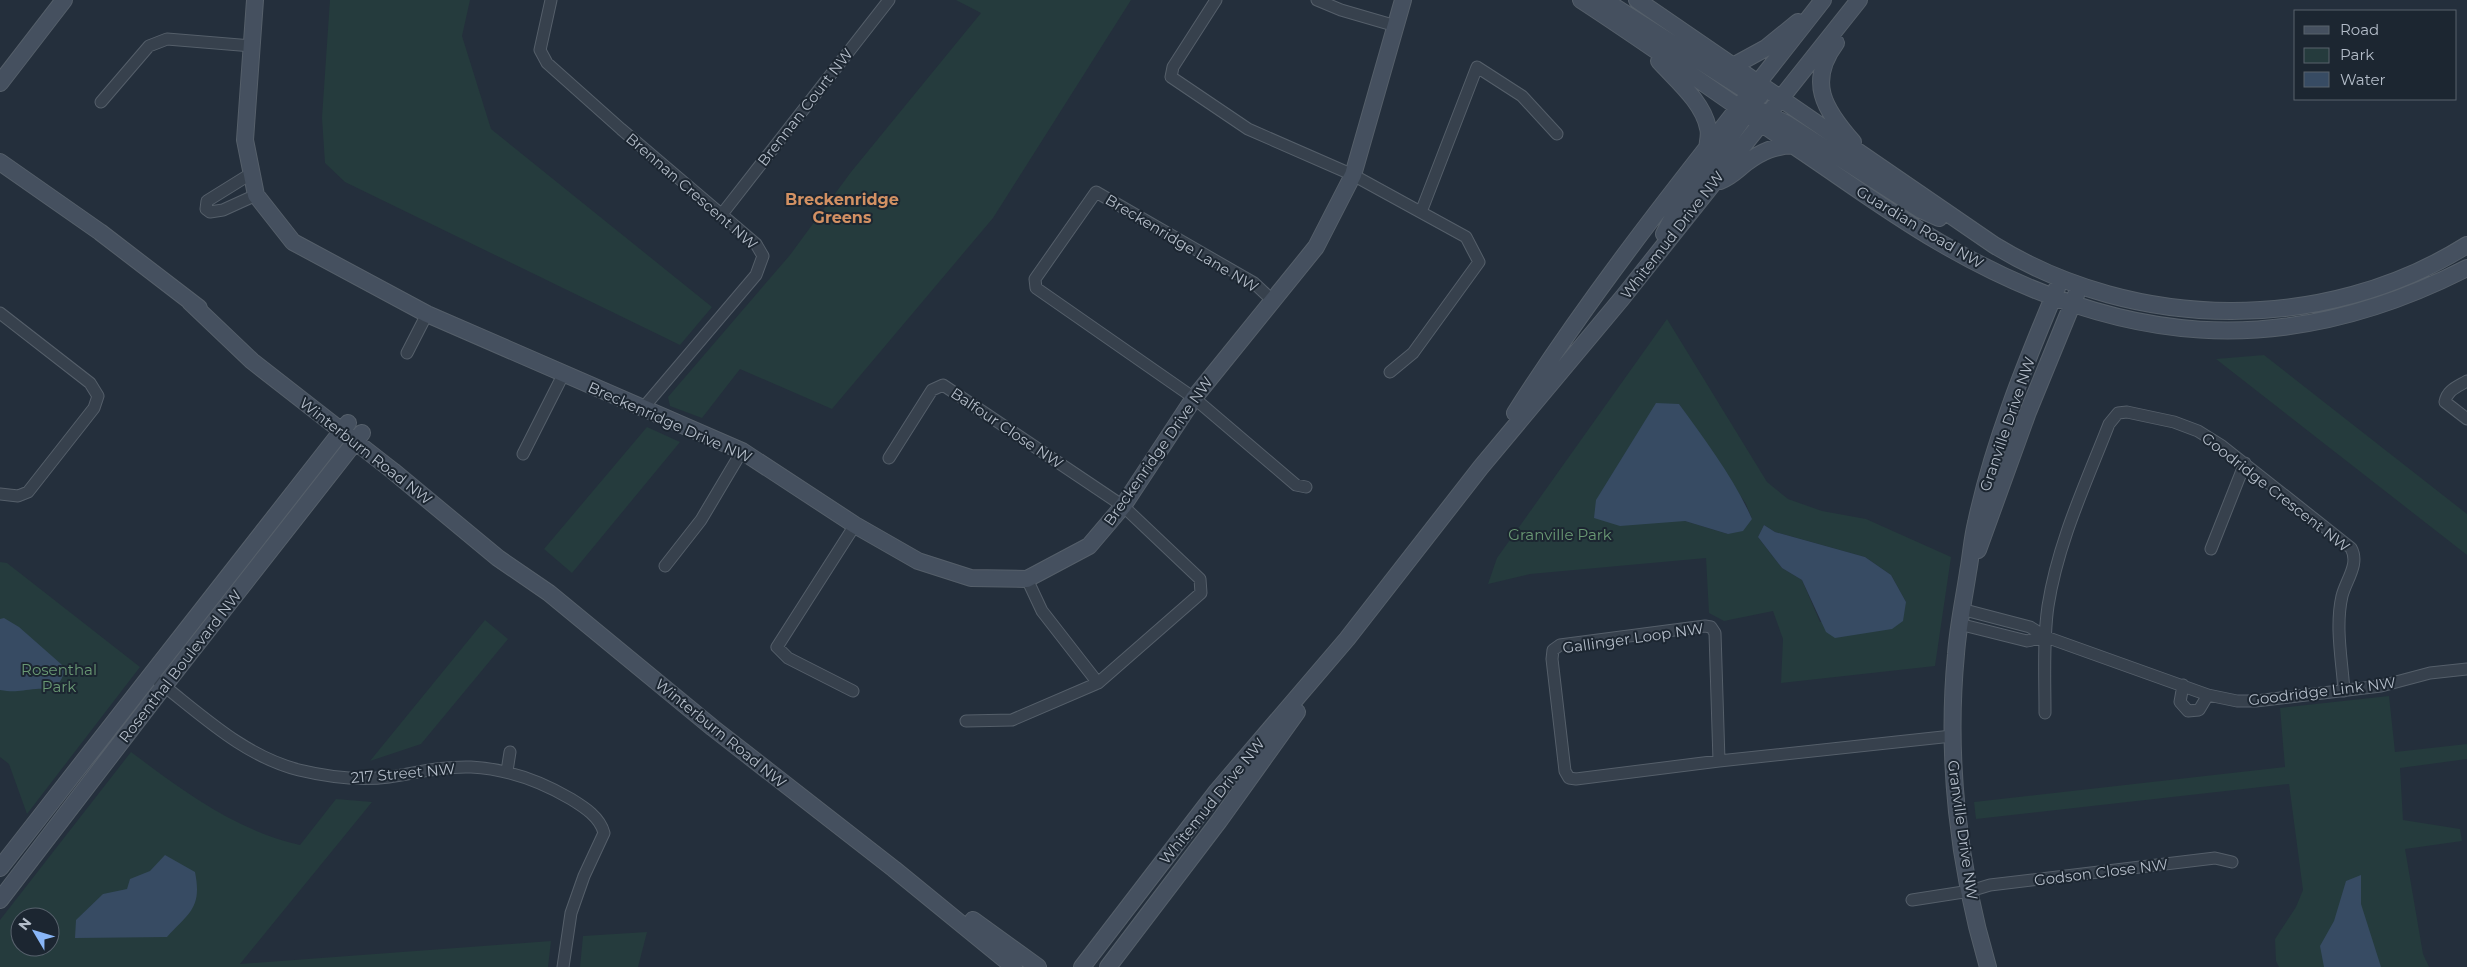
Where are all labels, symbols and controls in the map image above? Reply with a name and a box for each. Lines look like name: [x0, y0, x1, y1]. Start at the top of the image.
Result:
legend: [2294, 10, 2457, 100]
text: Road: [2340, 20, 2379, 39]
street label: Brennan Court NW: [753, 44, 857, 170]
text: Park: [2340, 45, 2374, 64]
text: Water: [2340, 70, 2386, 89]
street label: Brennan Crescent NW: [622, 129, 762, 254]
street label: Whitemud Drive NW: [1616, 167, 1728, 303]
street label: Guardian Road NW: [1853, 181, 1987, 273]
district label: Breckenridge Greens: [785, 190, 899, 227]
street label: Breckenridge Lane NW: [1102, 190, 1262, 296]
street label: Granville Drive NW: [1975, 354, 2039, 494]
street label: Breckenridge Drive NW: [1099, 373, 1217, 529]
street label: Breckenridge Drive NW: [585, 377, 755, 467]
street label: Balfour Close NW: [947, 383, 1067, 473]
street label: Winterburn Road NW: [296, 393, 436, 509]
street label: Goodridge Crescent NW: [2198, 428, 2354, 556]
park label: Granville Park: [1508, 525, 1612, 544]
street label: Rosenthal Boulevard NW: [114, 586, 246, 746]
street label: Gallinger Loop NW: [1561, 619, 1705, 657]
park label: Rosenthal Park: [21, 660, 97, 696]
street label: Goodridge Link NW: [2247, 672, 2397, 709]
street label: Winterburn Road NW: [652, 674, 791, 792]
street label: Whitemud Drive NW: [1155, 734, 1269, 868]
street label: 217 Street NW: [350, 759, 456, 787]
street label: Granville Drive NW: [1944, 759, 1982, 901]
street label: Godson Close NW: [2033, 854, 2169, 890]
north arrow: [10, 907, 60, 957]
text: N: [14, 914, 35, 934]

